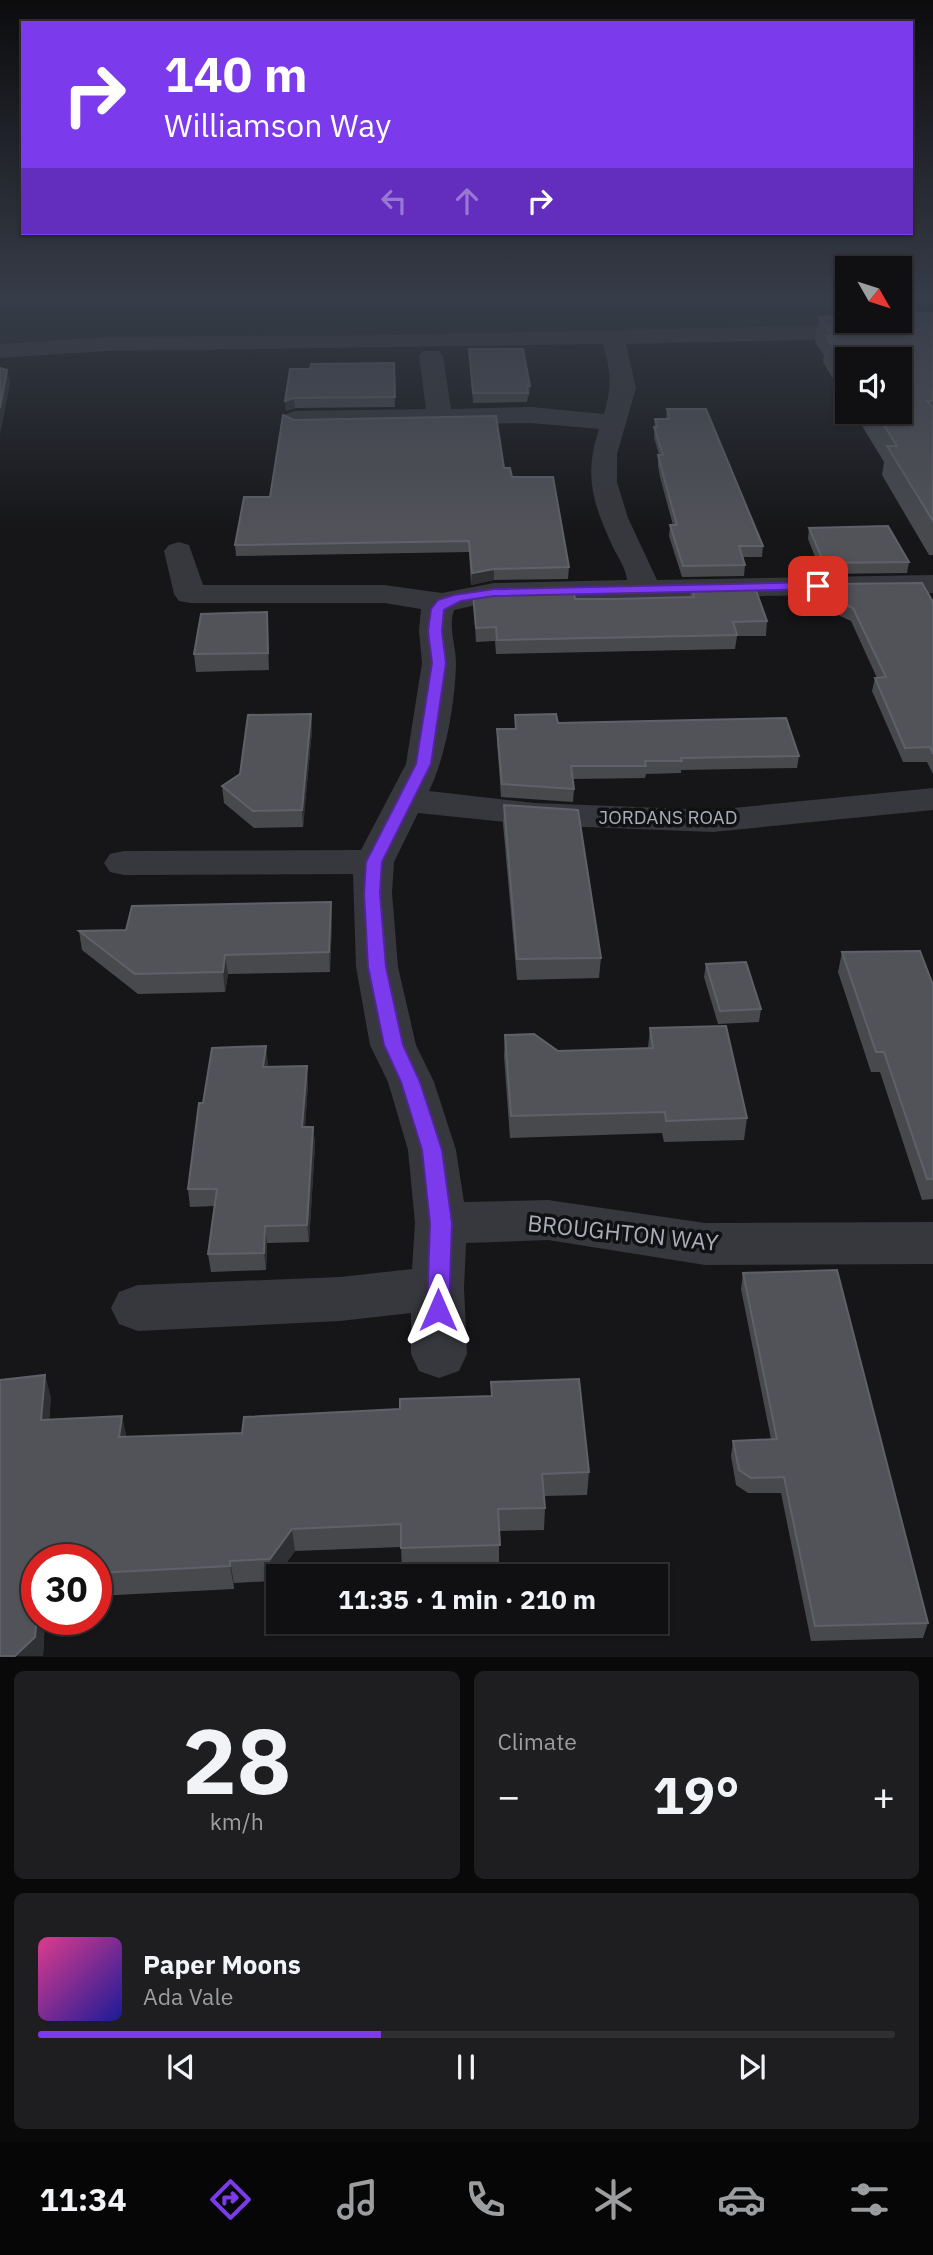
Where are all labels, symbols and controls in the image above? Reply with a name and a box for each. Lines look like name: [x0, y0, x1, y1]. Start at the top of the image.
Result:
text: 140 m: [164, 42, 308, 105]
icon: right: [49, 49, 140, 140]
text: Williamson Way: [164, 104, 391, 146]
icon: left: [375, 182, 413, 220]
icon: ahead: [448, 182, 486, 220]
icon: right: [521, 182, 559, 220]
north arrow: [835, 256, 912, 332]
map controls: [835, 256, 912, 424]
button: sound: [835, 347, 912, 424]
pin: [788, 556, 848, 616]
icon: arrive: [799, 567, 837, 605]
street label: JORDANS ROAD: [598, 805, 738, 829]
street label: BROUGHTON WAY: [526, 1207, 720, 1257]
position arrow: [401, 1273, 475, 1347]
speed limit sign: 30: [21, 1544, 112, 1635]
text: 11:35 · 1 min · 210 m: [338, 1582, 596, 1616]
text: 28: [182, 1701, 291, 1819]
text: Climate: [498, 1726, 577, 1756]
text: 19°: [653, 1761, 740, 1828]
text: −: [498, 1771, 520, 1820]
text: +: [872, 1771, 895, 1820]
text: km/h: [210, 1806, 264, 1836]
text: Paper Moons: [143, 1947, 301, 1981]
text: Ada Vale: [143, 1981, 233, 2011]
icon: previous: [162, 2048, 200, 2086]
icon: pause: [447, 2048, 485, 2086]
icon: next: [733, 2048, 771, 2086]
icon: directions: [206, 2175, 255, 2224]
icon: music: [333, 2175, 382, 2224]
icon: phone: [461, 2175, 510, 2224]
icon: climate: [589, 2175, 638, 2224]
icon: car: [717, 2175, 766, 2224]
icon: filters: [845, 2175, 894, 2224]
text: 11:34: [39, 2178, 127, 2220]

